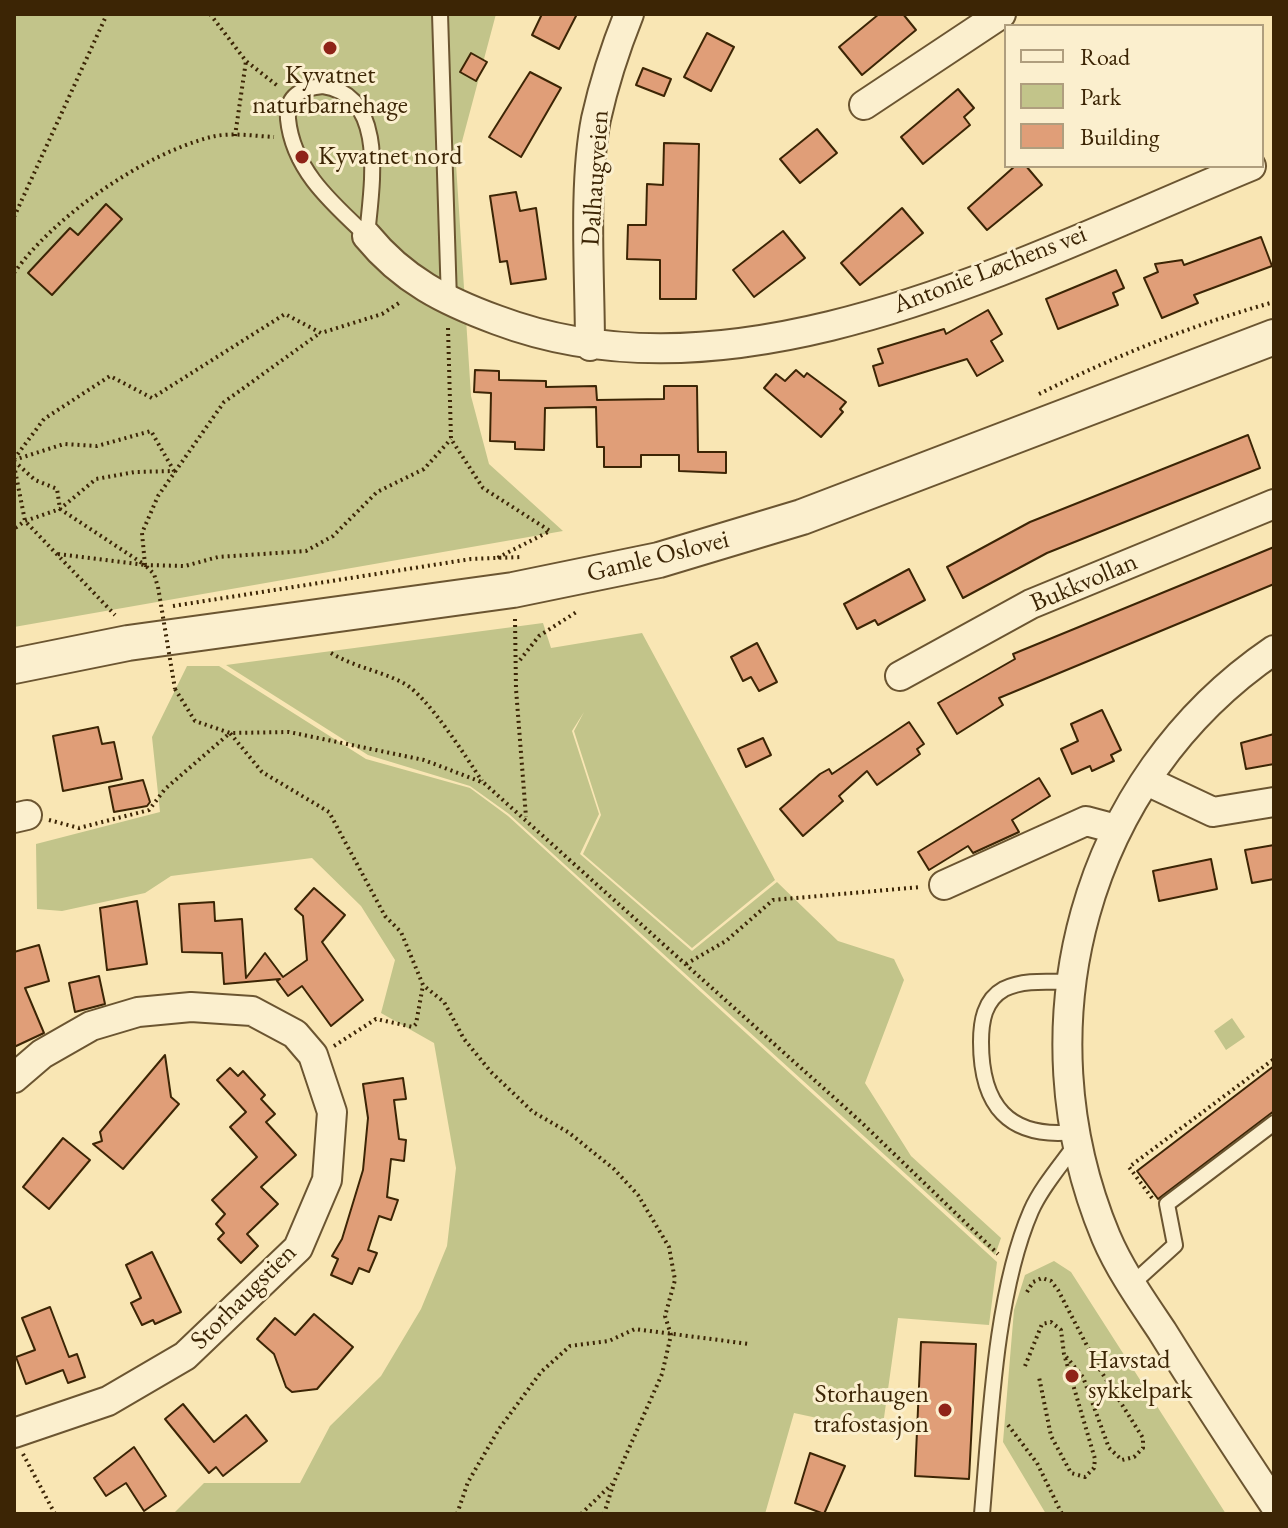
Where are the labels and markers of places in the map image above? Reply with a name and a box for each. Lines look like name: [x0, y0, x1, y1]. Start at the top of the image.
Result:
marker: Kyvatnet naturbarnehage: [321, 39, 339, 57]
place label: Kyvatnet naturbarnehage: [252, 60, 408, 122]
place label: Kyvatnet nord: [318, 141, 462, 173]
marker: Kyvatnet nord: [293, 148, 311, 166]
place label: Havstad sykkelpark: [1088, 1345, 1193, 1406]
marker: Havstad sykkelpark: [1063, 1367, 1081, 1385]
place label: Storhaugen trafostasjon: [813, 1379, 929, 1440]
marker: Storhaugen trafostasjon: [936, 1401, 954, 1419]

